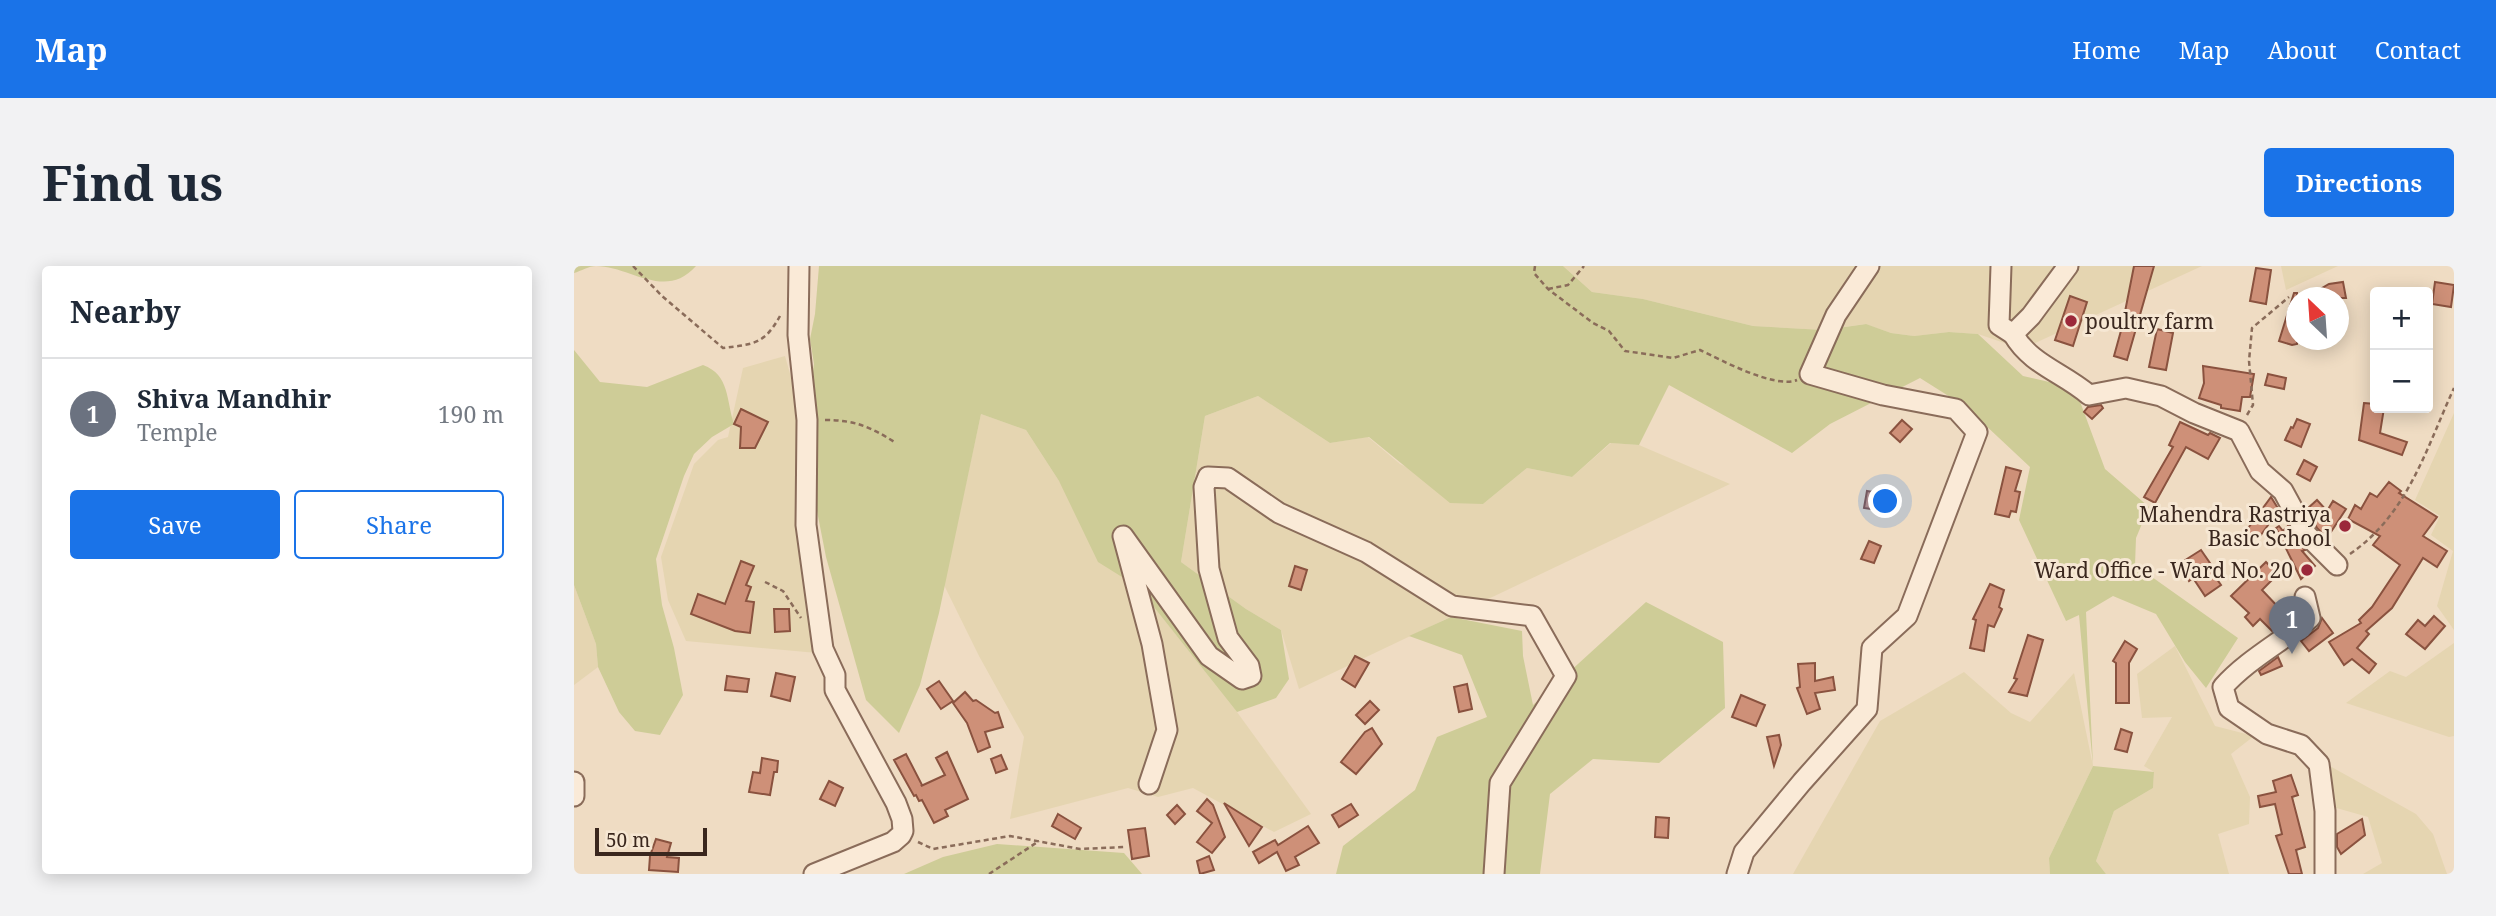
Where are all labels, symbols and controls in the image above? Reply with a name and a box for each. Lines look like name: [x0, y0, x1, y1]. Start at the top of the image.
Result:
text: Map: [35, 27, 108, 72]
text: Home: [2072, 33, 2141, 66]
text: Map: [2179, 33, 2230, 66]
text: About: [2268, 33, 2337, 66]
text: Contact: [2375, 33, 2461, 66]
button: Directions: [2264, 148, 2454, 217]
text: Find us: [42, 149, 223, 215]
north arrow: [2286, 287, 2349, 350]
map controls: [2370, 287, 2433, 413]
button: +: [2370, 287, 2433, 350]
text: Nearby: [70, 291, 181, 332]
place label: poultry farm: [2085, 307, 2214, 335]
marker: poultry farm: [2063, 313, 2079, 329]
button: −: [2370, 350, 2433, 413]
text: Shiva Mandhir: [137, 380, 331, 416]
text: 1: [87, 398, 100, 430]
text: 190 m: [438, 398, 504, 430]
text: Temple: [137, 416, 218, 448]
your location: [1868, 484, 1902, 518]
button: Save: [70, 490, 280, 559]
button: Share: [294, 490, 504, 559]
place label: Mahendra Rastriya Basic School: [2139, 500, 2331, 552]
marker: Mahendra Rastriya Basic School: [2337, 518, 2353, 534]
place label: Ward Office - Ward No. 20: [2034, 556, 2293, 584]
marker: Ward Office - Ward No. 20: [2299, 562, 2315, 578]
pin: 1: [2269, 596, 2315, 654]
scale bar: [595, 825, 707, 857]
text: 50 m: [606, 827, 650, 853]

